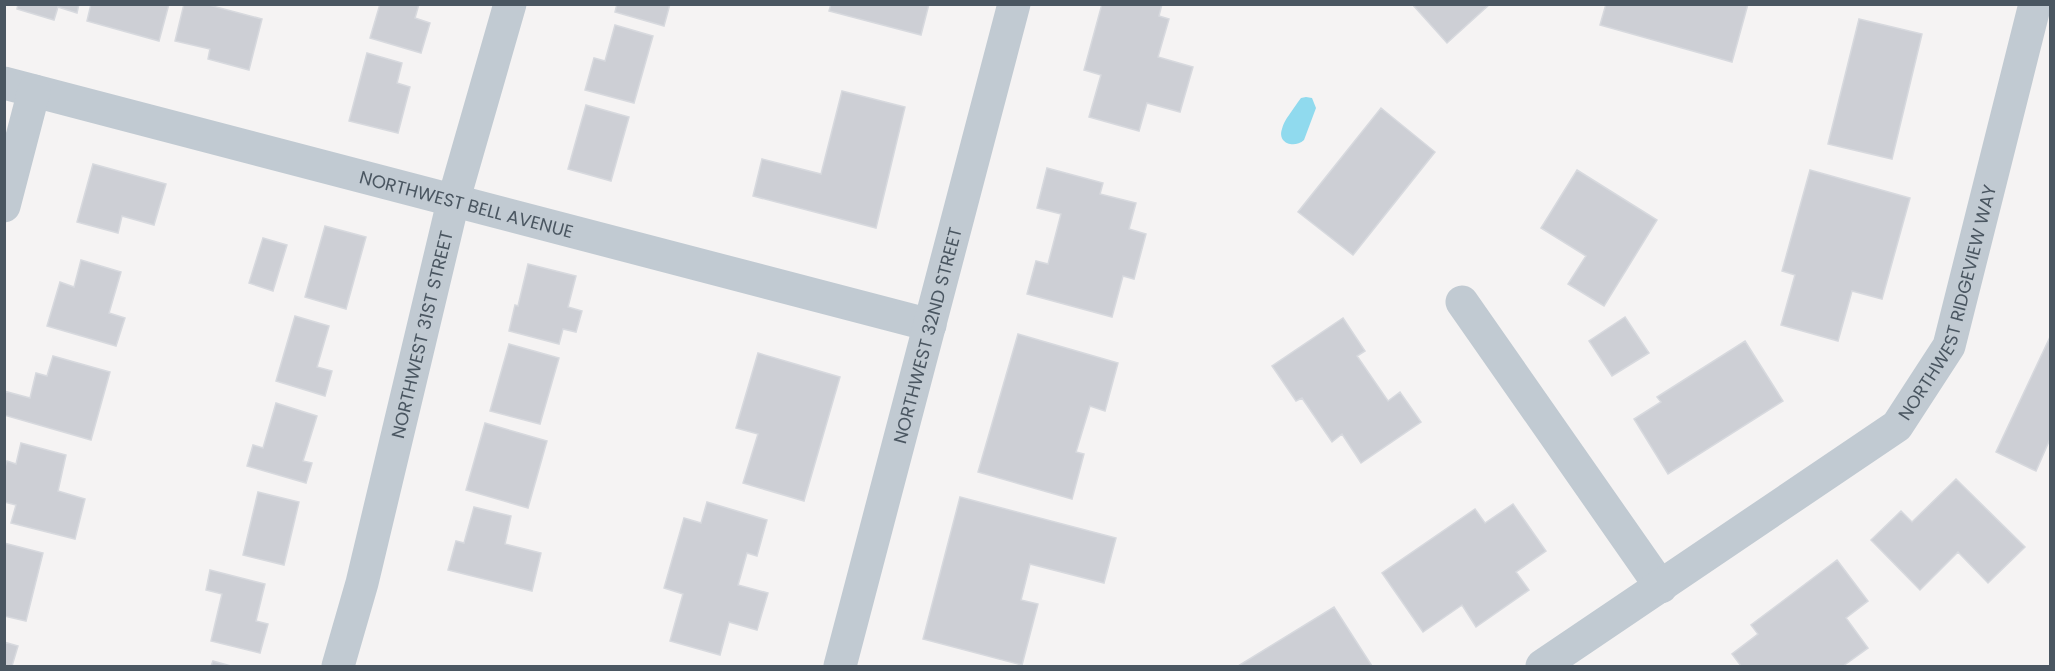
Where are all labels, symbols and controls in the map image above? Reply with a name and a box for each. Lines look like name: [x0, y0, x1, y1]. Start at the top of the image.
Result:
street label: NORTHWEST BELL AVENUE: [357, 164, 576, 244]
street label: NORTHWEST RIDGEVIEW WAY: [1892, 182, 2002, 425]
street label: NORTHWEST 32ND STREET: [887, 224, 967, 446]
street label: NORTHWEST 31ST STREET: [384, 228, 458, 441]

